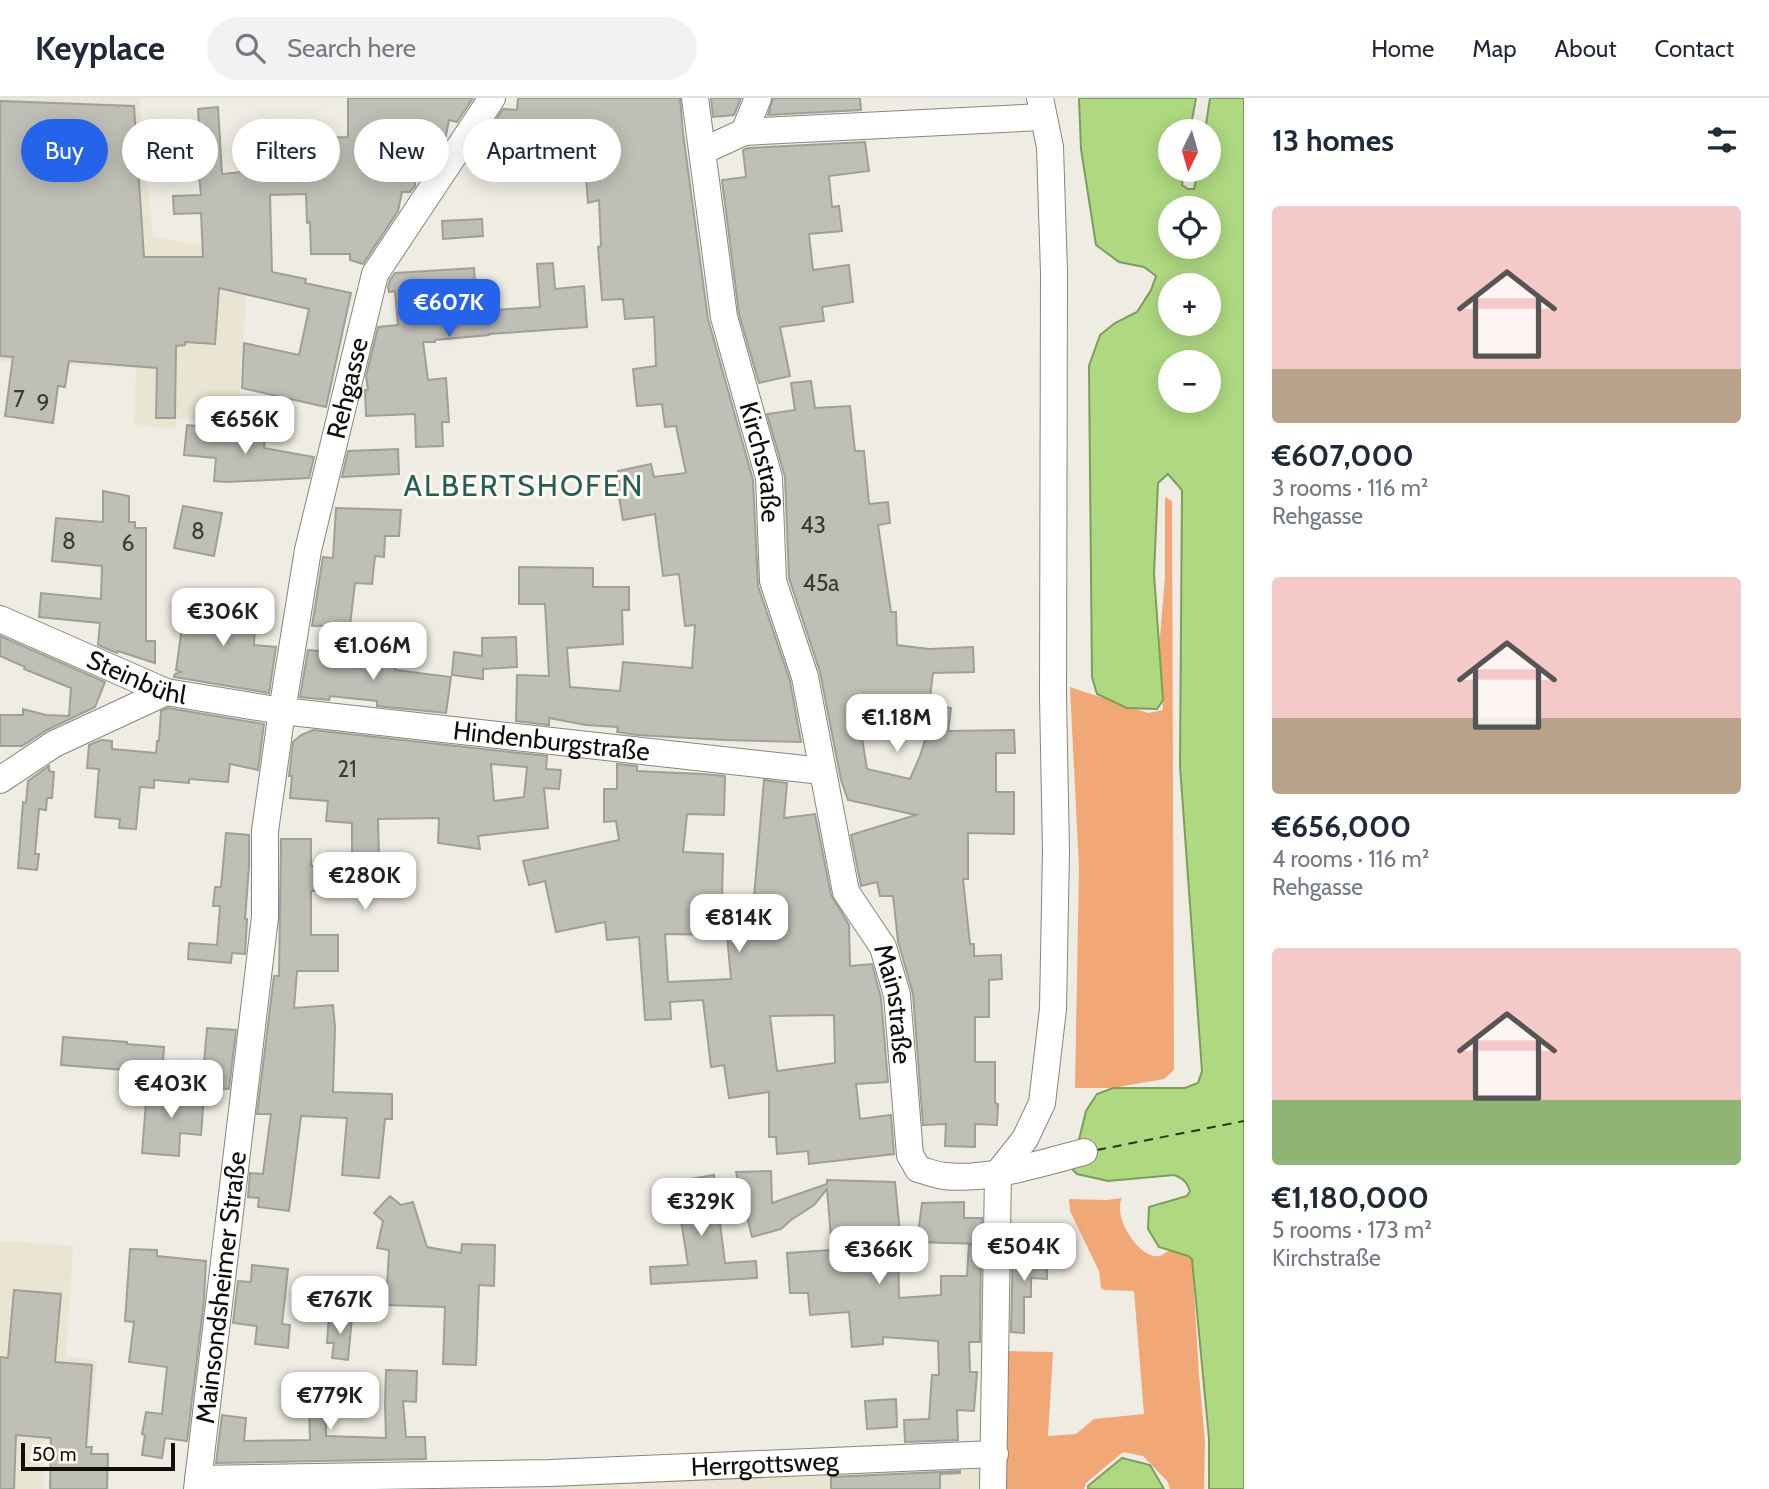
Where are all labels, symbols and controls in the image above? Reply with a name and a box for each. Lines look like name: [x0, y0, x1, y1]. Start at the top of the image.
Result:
search box: [207, 17, 697, 80]
text: Keyplace: [35, 28, 165, 68]
icon: search: [231, 29, 269, 67]
text: Search here: [287, 32, 416, 64]
text: Home: [1371, 34, 1434, 63]
text: Map: [1472, 34, 1517, 63]
text: About: [1555, 34, 1617, 63]
text: Contact: [1655, 34, 1734, 63]
chip: Buy: [21, 119, 108, 182]
chip: Rent: [122, 119, 218, 182]
chip: Filters: [232, 119, 340, 182]
chip: New: [354, 119, 449, 182]
chip: Apartment: [463, 119, 621, 182]
north arrow: [1158, 119, 1222, 182]
map controls: [1158, 119, 1221, 413]
icon: filters: [1703, 121, 1741, 159]
text: 13 homes: [1272, 122, 1394, 159]
button: locate: [1158, 196, 1221, 259]
icon: home: [1444, 251, 1570, 377]
button: +: [1158, 273, 1221, 336]
pin: €607K: [400, 280, 498, 339]
text: €607K: [414, 288, 484, 316]
street label: Rehgasse: [320, 334, 375, 442]
button: −: [1158, 350, 1221, 413]
house number: 7: [13, 385, 25, 413]
house number: 9: [36, 389, 50, 417]
pin: €656K: [196, 396, 294, 456]
street label: Kirchstraße: [732, 398, 787, 523]
text: €656K: [211, 405, 279, 433]
text: €607,000: [1272, 437, 1414, 474]
district label: ALBERTSHOFEN: [404, 467, 644, 504]
text: 3 rooms · 116 m²: [1272, 474, 1428, 502]
text: Rehgasse: [1272, 502, 1363, 530]
house number: 43: [800, 511, 826, 539]
house number: 8: [191, 517, 205, 545]
house number: 8: [62, 527, 76, 555]
house number: 6: [121, 529, 135, 557]
house number: 45a: [803, 569, 839, 597]
pin: €306K: [174, 588, 272, 648]
text: €306K: [188, 597, 258, 625]
pin: €1.06M: [316, 622, 430, 682]
icon: home: [1444, 622, 1570, 748]
text: €1.06M: [335, 631, 411, 659]
street label: Steinbühl: [82, 643, 189, 711]
pin: €1.18M: [840, 694, 954, 754]
text: €1.18M: [862, 703, 932, 731]
street label: Hindenburgstraße: [451, 714, 652, 768]
house number: 21: [337, 755, 357, 783]
text: €656,000: [1272, 808, 1411, 845]
text: 4 rooms · 116 m²: [1272, 845, 1429, 873]
pin: €280K: [316, 852, 414, 912]
text: €280K: [329, 861, 401, 889]
text: Rehgasse: [1272, 873, 1363, 901]
pin: €814K: [690, 894, 788, 954]
text: €814K: [706, 903, 772, 931]
street label: Mainstraße: [867, 940, 919, 1065]
icon: home: [1444, 993, 1570, 1119]
pin: €403K: [122, 1060, 220, 1120]
text: €403K: [135, 1069, 207, 1097]
street label: Mainsondsheimer Straße: [189, 1150, 253, 1425]
pin: €329K: [652, 1178, 750, 1238]
text: €1,180,000: [1272, 1179, 1429, 1216]
text: €329K: [668, 1187, 734, 1215]
text: 5 rooms · 173 m²: [1272, 1216, 1432, 1244]
pin: €504K: [975, 1224, 1073, 1283]
pin: €366K: [830, 1226, 928, 1286]
text: €504K: [988, 1232, 1060, 1260]
text: €366K: [845, 1235, 913, 1263]
text: Kirchstraße: [1272, 1244, 1381, 1272]
pin: €767K: [291, 1276, 389, 1336]
text: €767K: [307, 1285, 373, 1313]
pin: €779K: [281, 1372, 379, 1432]
text: €779K: [297, 1381, 363, 1409]
scale bar: [21, 1440, 175, 1472]
text: 50 m: [32, 1443, 76, 1466]
street label: Herrgottsweg: [690, 1445, 840, 1483]

